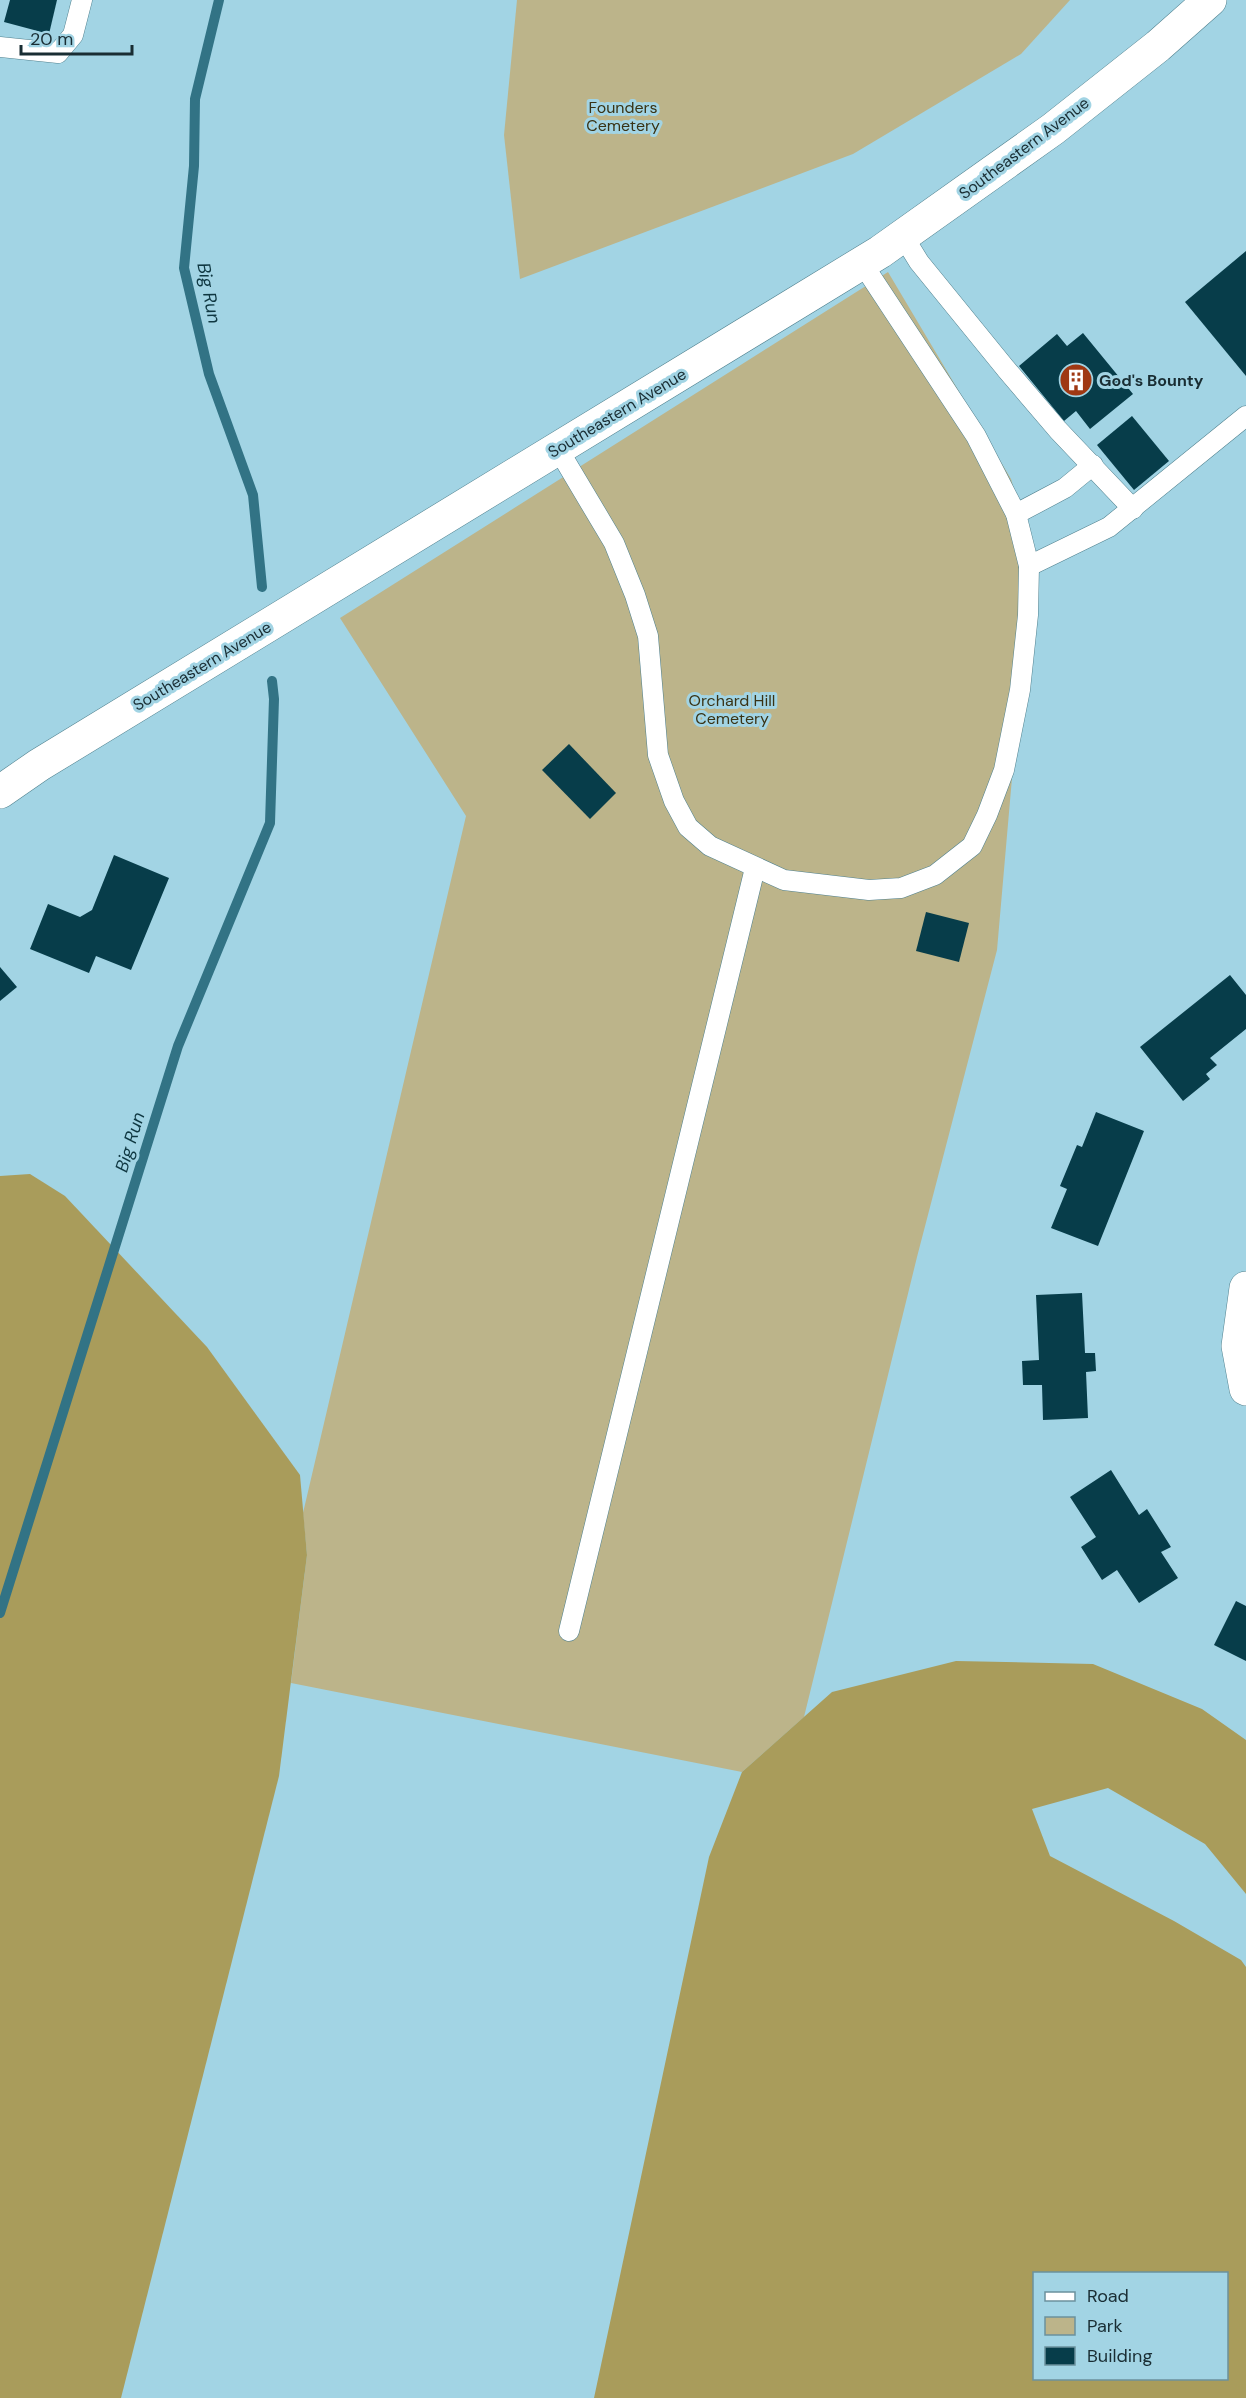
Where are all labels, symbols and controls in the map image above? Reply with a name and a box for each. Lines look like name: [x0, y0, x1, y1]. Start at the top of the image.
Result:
scale bar: [21, 18, 132, 56]
text: 20 m: [30, 27, 73, 51]
street label: Southeastern Avenue: [955, 92, 1093, 204]
park label: Founders Cemetery: [586, 97, 660, 136]
water label: Big Run: [191, 260, 227, 326]
building icon: God's Bounty: [1058, 362, 1094, 398]
street label: Southeastern Avenue: [544, 363, 690, 463]
place label: God's Bounty: [1099, 370, 1204, 391]
street label: Southeastern Avenue: [129, 616, 275, 716]
park label: Orchard Hill Cemetery: [689, 690, 775, 729]
water label: Big Run: [110, 1109, 150, 1175]
legend: [1033, 2272, 1228, 2380]
text: Road: [1087, 2284, 1129, 2308]
text: Park: [1087, 2314, 1123, 2338]
text: Building: [1087, 2344, 1152, 2368]

